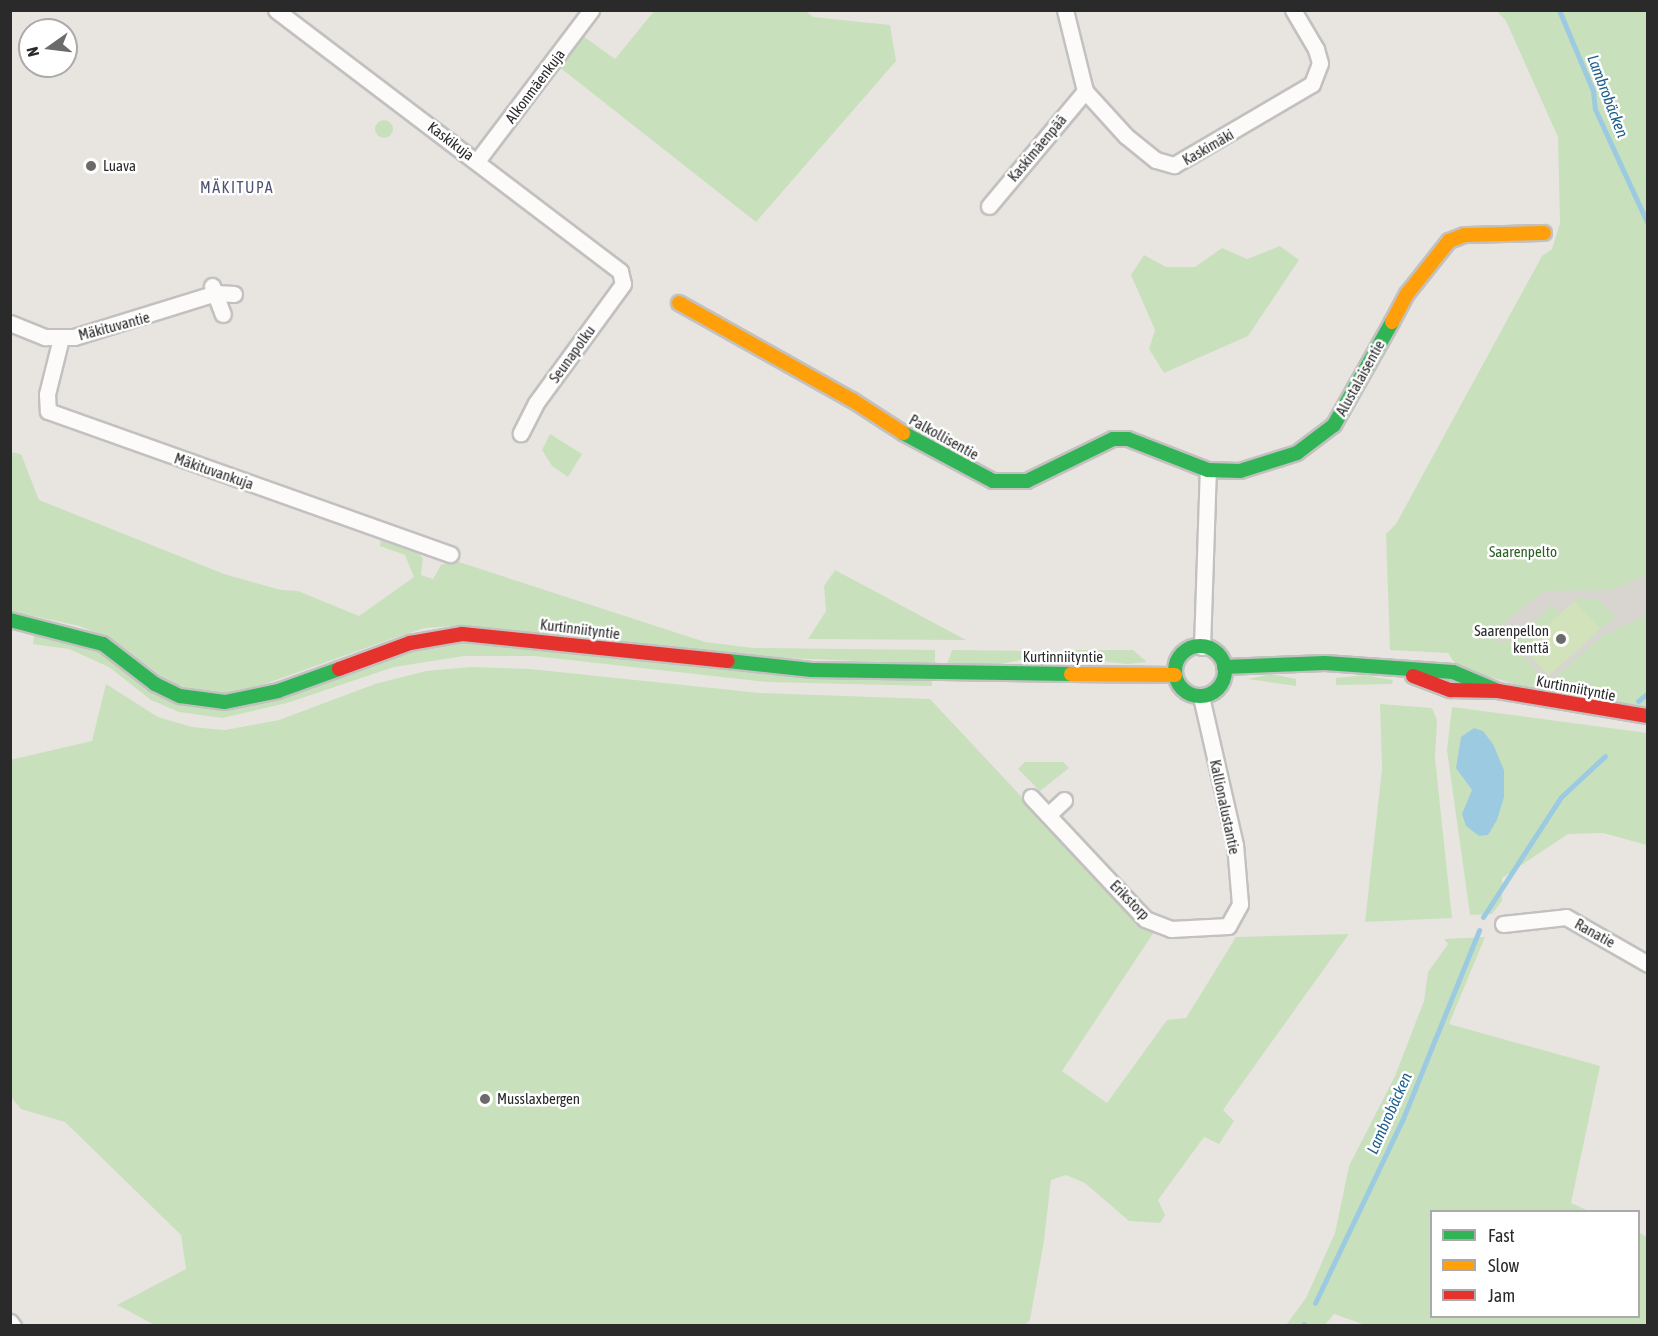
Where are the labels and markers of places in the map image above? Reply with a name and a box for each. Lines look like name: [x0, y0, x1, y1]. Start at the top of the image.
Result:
place label: Luava: [103, 157, 136, 175]
marker: Luava: [84, 159, 98, 173]
place label: Saarenpellon kenttä: [1474, 621, 1549, 656]
marker: Saarenpellon kenttä: [1554, 632, 1568, 646]
place label: Musslaxbergen: [497, 1090, 580, 1108]
marker: Musslaxbergen: [478, 1092, 492, 1106]

